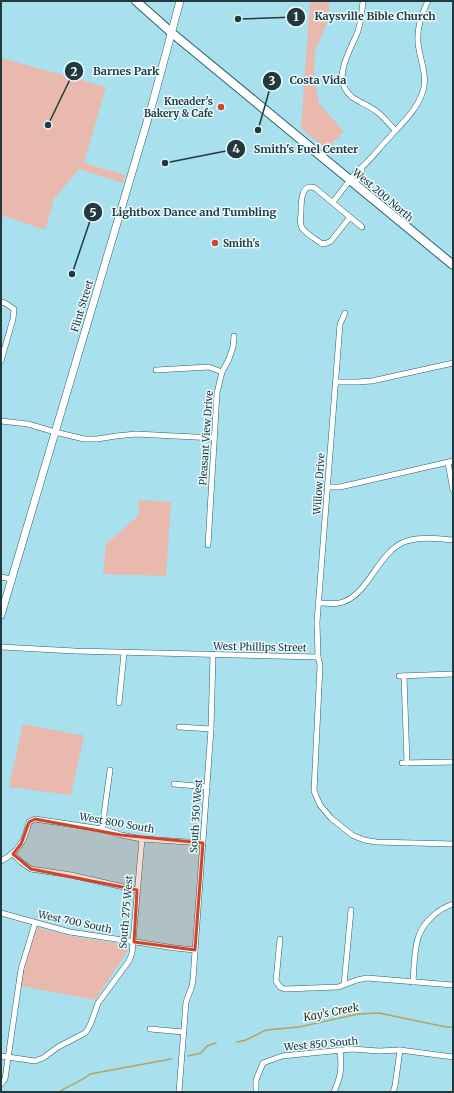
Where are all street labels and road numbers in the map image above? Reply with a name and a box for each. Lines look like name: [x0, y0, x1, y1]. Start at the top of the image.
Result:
street label: West 200 North: [349, 165, 416, 224]
street label: Flint Street: [68, 278, 96, 334]
street label: Pleasant View Drive: [196, 390, 216, 486]
street label: Willow Drive: [310, 453, 328, 516]
street label: West Phillips Street: [212, 640, 307, 654]
street label: South 350 West: [187, 778, 205, 853]
street label: West 800 South: [78, 810, 156, 836]
street label: South 275 West: [116, 875, 136, 949]
street label: West 700 South: [36, 908, 114, 936]
street label: West 850 South: [282, 1034, 359, 1054]

